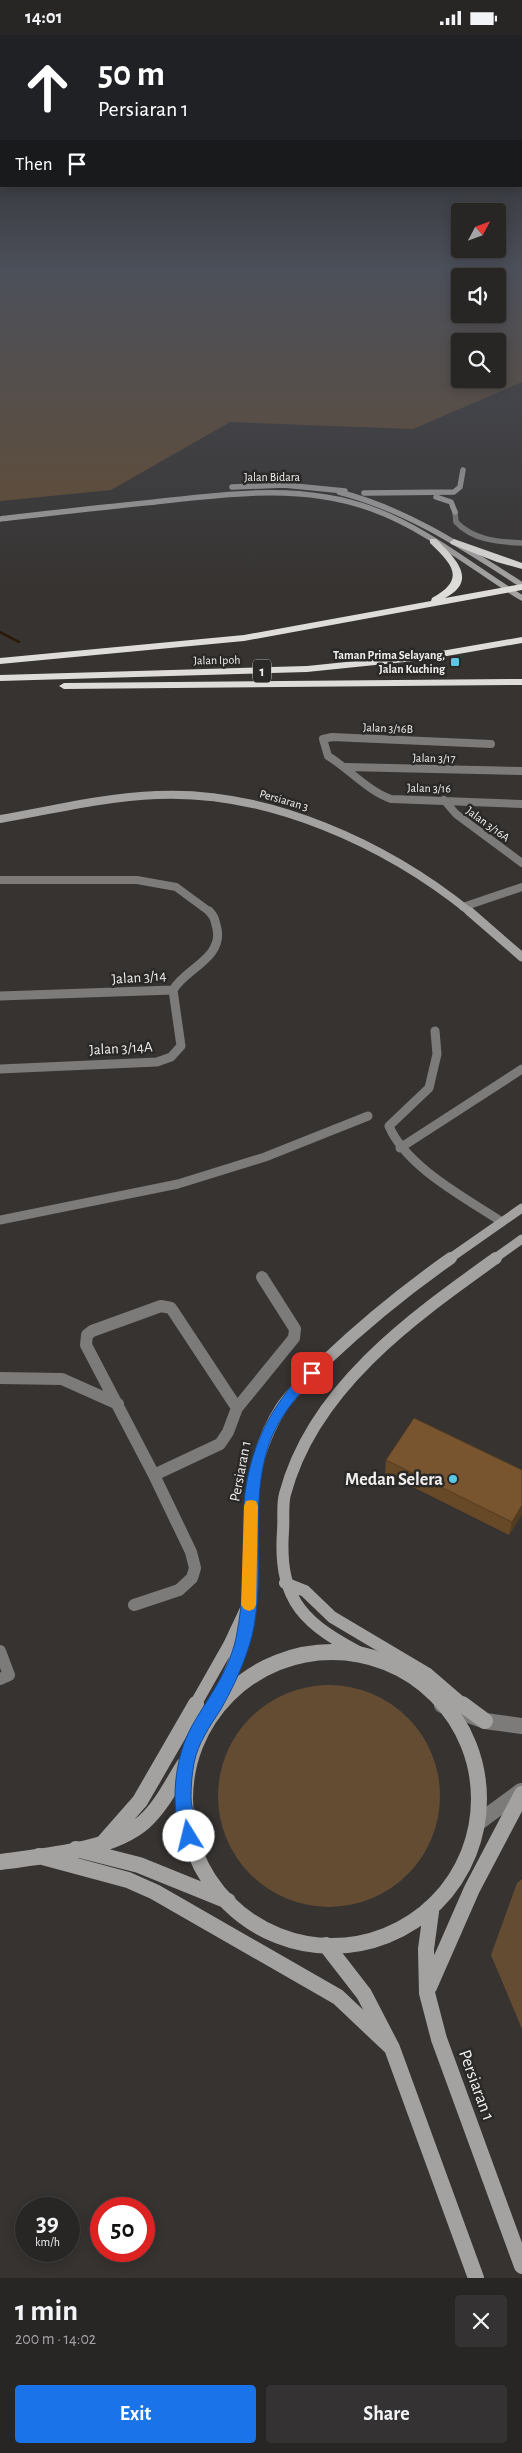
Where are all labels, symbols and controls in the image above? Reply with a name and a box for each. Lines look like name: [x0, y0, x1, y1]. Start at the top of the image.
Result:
text: 14:01: [25, 8, 63, 27]
icon: ahead: [15, 55, 80, 120]
text: 50 m: [98, 57, 165, 92]
text: Persiaran 1: [98, 98, 189, 120]
icon: arrive: [63, 150, 91, 178]
text: Then: [15, 155, 53, 174]
north arrow: [451, 203, 506, 257]
map controls: [451, 203, 506, 388]
button: sound: [451, 268, 506, 323]
button: search: [451, 333, 506, 388]
street label: Jalan Bidara: [244, 471, 300, 483]
place label: Taman Prima Selayang, Jalan Kuching: [333, 649, 446, 675]
street label: Jalan Ipoh: [193, 654, 241, 666]
marker: Taman Prima Selayang, Jalan Kuching: [449, 656, 461, 668]
road number: 1: [253, 659, 271, 683]
street label: Jalan 3/16B: [363, 721, 413, 735]
street label: Jalan 3/17: [412, 752, 456, 764]
street label: Jalan 3/16: [407, 782, 451, 794]
street label: Persiaran 3: [258, 787, 310, 813]
street label: Jalan 3/16A: [464, 804, 512, 844]
street label: Jalan 3/14: [111, 968, 167, 987]
street label: Jalan 3/14A: [89, 1039, 153, 1058]
pin: [291, 1352, 333, 1394]
icon: arrive: [298, 1359, 326, 1387]
street label: Persiaran 1: [227, 1439, 254, 1503]
place label: Medan Selera: [345, 1471, 443, 1489]
marker: Medan Selera: [447, 1473, 459, 1485]
position arrow: [162, 1809, 214, 1861]
street label: Persiaran 1: [455, 2047, 497, 2123]
speed limit sign: 50: [90, 2197, 155, 2262]
text: 39: [36, 2211, 59, 2236]
text: km/h: [35, 2236, 60, 2248]
button: close: [455, 2295, 507, 2347]
text: 1 min: [15, 2296, 78, 2326]
text: 200 m · 14:02: [15, 2331, 96, 2347]
button: Exit: [15, 2385, 256, 2443]
button: Share: [266, 2385, 507, 2443]

